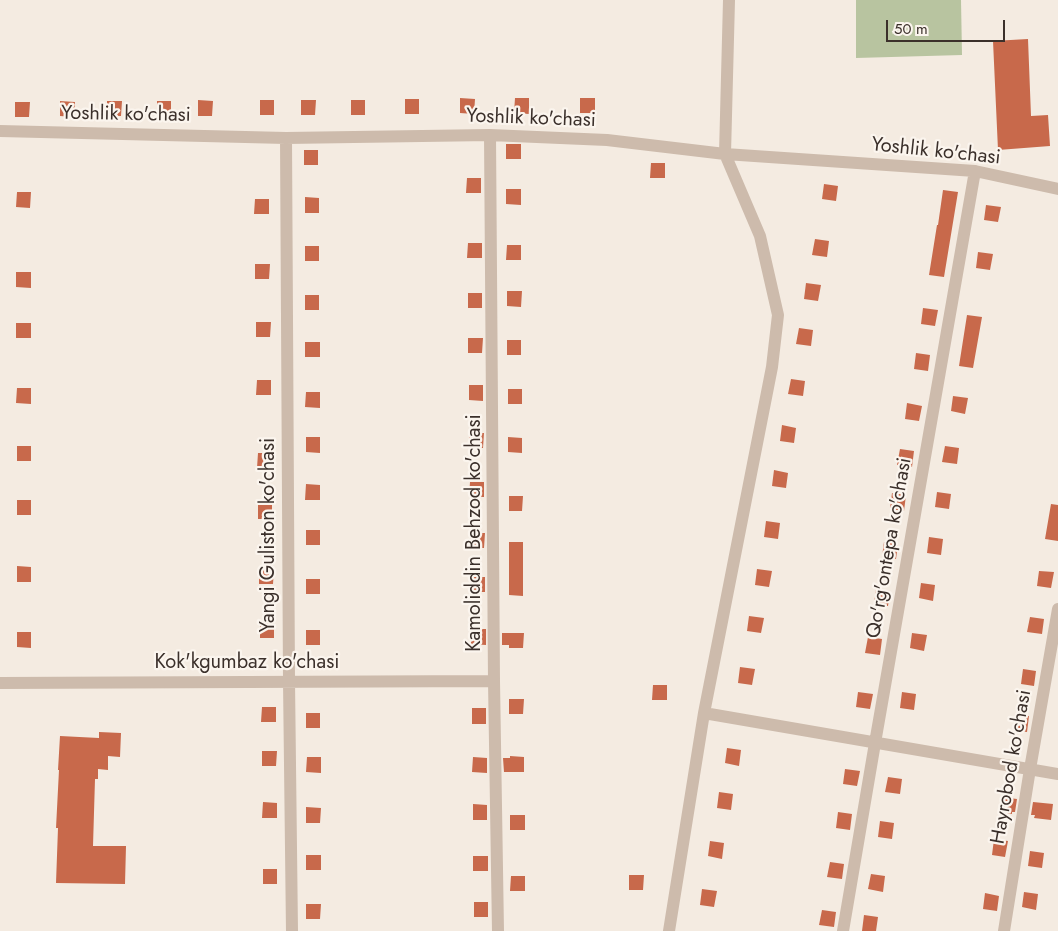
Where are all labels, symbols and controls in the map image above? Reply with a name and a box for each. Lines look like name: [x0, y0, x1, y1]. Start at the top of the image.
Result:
scale bar: [888, 10, 1007, 42]
text: 50 m: [894, 18, 928, 40]
street label: Yoshlik ko'chasi: [61, 102, 191, 128]
street label: Yoshlik ko'chasi: [466, 105, 596, 133]
street label: Yoshlik ko'chasi: [870, 133, 1002, 171]
street label: Kamoliddin Behzod ko'chasi: [463, 414, 487, 652]
street label: Yangi Guliston ko'chasi: [257, 438, 281, 632]
street label: Qo'rg'ontepa ko'chasi: [862, 456, 918, 640]
street label: Kok'kgumbaz ko'chasi: [155, 651, 339, 675]
street label: Hayrobod ko'chasi: [987, 688, 1037, 846]

